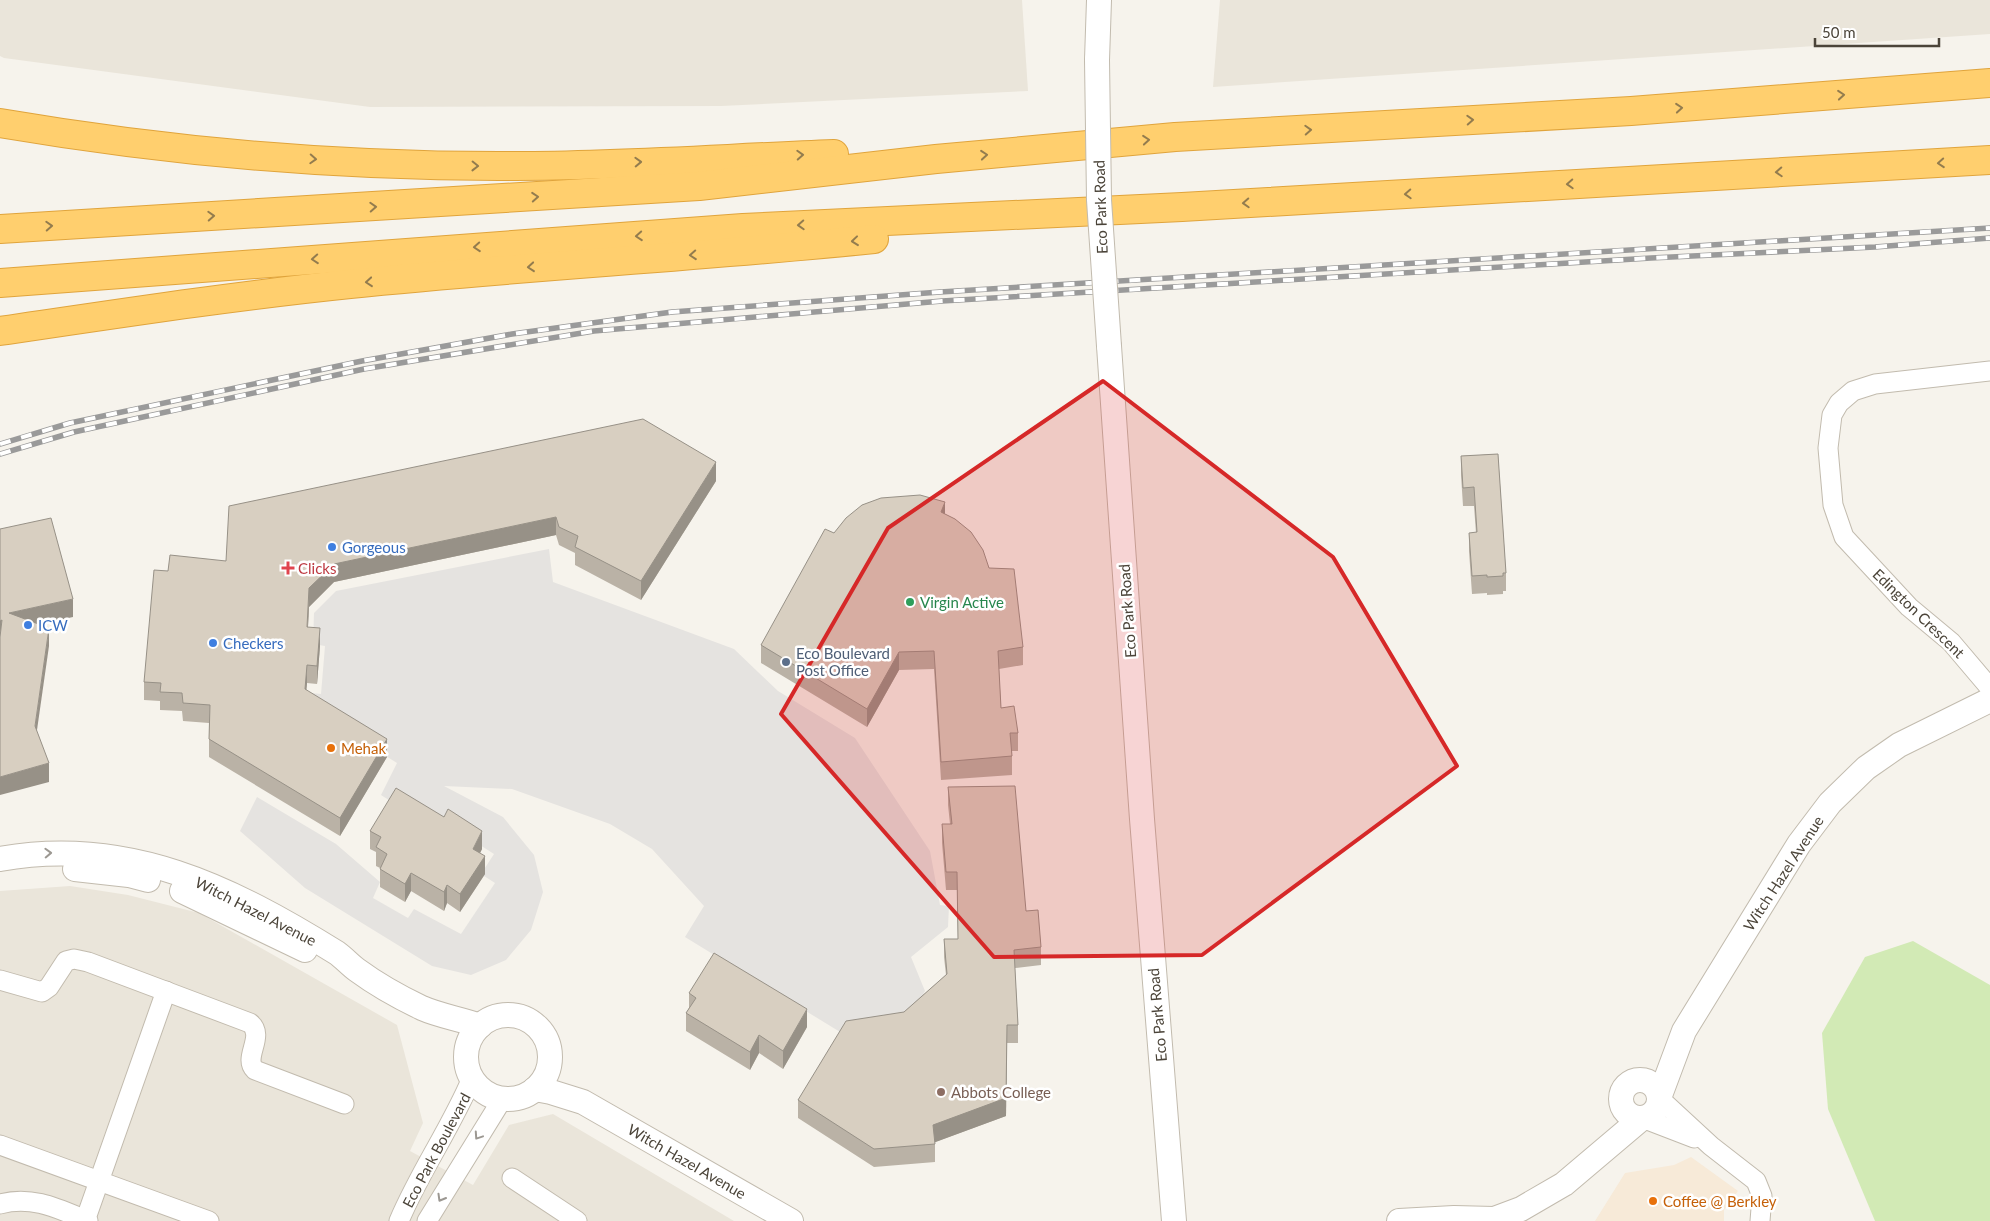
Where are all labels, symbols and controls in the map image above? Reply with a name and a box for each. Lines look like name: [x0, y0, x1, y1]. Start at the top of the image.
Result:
scale bar: [1815, 15, 1939, 47]
text: 50 m: [1822, 23, 1856, 41]
one-way arrow: [1838, 89, 1846, 100]
one-way arrow: [1676, 102, 1684, 113]
one-way arrow: [1467, 115, 1475, 126]
one-way arrow: [1304, 124, 1312, 135]
one-way arrow: [1142, 135, 1150, 146]
one-way arrow: [980, 149, 988, 160]
one-way arrow: [796, 150, 804, 161]
one-way arrow: [309, 153, 317, 164]
one-way arrow: [634, 157, 642, 167]
one-way arrow: [1937, 158, 1945, 169]
street label: Eco Park Road: [1089, 160, 1111, 254]
one-way arrow: [472, 161, 479, 171]
one-way arrow: [1775, 167, 1783, 178]
one-way arrow: [1566, 178, 1574, 189]
one-way arrow: [1404, 188, 1412, 199]
one-way arrow: [532, 191, 540, 202]
one-way arrow: [1242, 198, 1250, 209]
one-way arrow: [369, 201, 377, 212]
one-way arrow: [207, 211, 215, 222]
one-way arrow: [45, 220, 53, 231]
one-way arrow: [797, 220, 805, 231]
one-way arrow: [634, 230, 642, 241]
one-way arrow: [850, 235, 858, 246]
one-way arrow: [472, 242, 480, 253]
one-way arrow: [689, 250, 697, 261]
one-way arrow: [310, 253, 318, 264]
one-way arrow: [527, 262, 535, 273]
one-way arrow: [365, 276, 373, 287]
place label: Gorgeous: [342, 538, 406, 556]
marker: Gorgeous: [326, 541, 338, 553]
place label: Clicks: [298, 559, 336, 577]
marker: Clicks: [282, 562, 294, 574]
street label: Eco Park Road: [1115, 563, 1139, 659]
street label: Edington Crescent: [1869, 565, 1969, 662]
place label: Virgin Active: [920, 593, 1004, 611]
marker: Virgin Active: [904, 596, 916, 608]
place label: ICW: [38, 616, 68, 634]
marker: ICW: [22, 619, 34, 631]
place label: Checkers: [223, 634, 284, 652]
marker: Checkers: [207, 637, 219, 649]
place label: Eco Boulevard Post Office: [796, 644, 890, 679]
marker: Eco Boulevard Post Office: [780, 656, 792, 668]
place label: Mehak: [341, 739, 386, 757]
marker: Mehak: [325, 742, 337, 754]
street label: Witch Hazel Avenue: [1739, 812, 1827, 934]
one-way arrow: [45, 847, 53, 858]
street label: Witch Hazel Avenue: [192, 873, 320, 949]
street label: Eco Park Road: [1144, 967, 1170, 1063]
place label: Abbots College: [951, 1083, 1051, 1101]
marker: Abbots College: [935, 1086, 947, 1098]
street label: Eco Park Boulevard: [398, 1090, 474, 1210]
street label: Witch Hazel Avenue: [625, 1120, 749, 1202]
one-way arrow: [475, 1130, 484, 1140]
place label: Coffee @ Berkley: [1663, 1192, 1777, 1210]
one-way arrow: [438, 1193, 448, 1202]
marker: Coffee @ Berkley: [1647, 1195, 1659, 1207]

